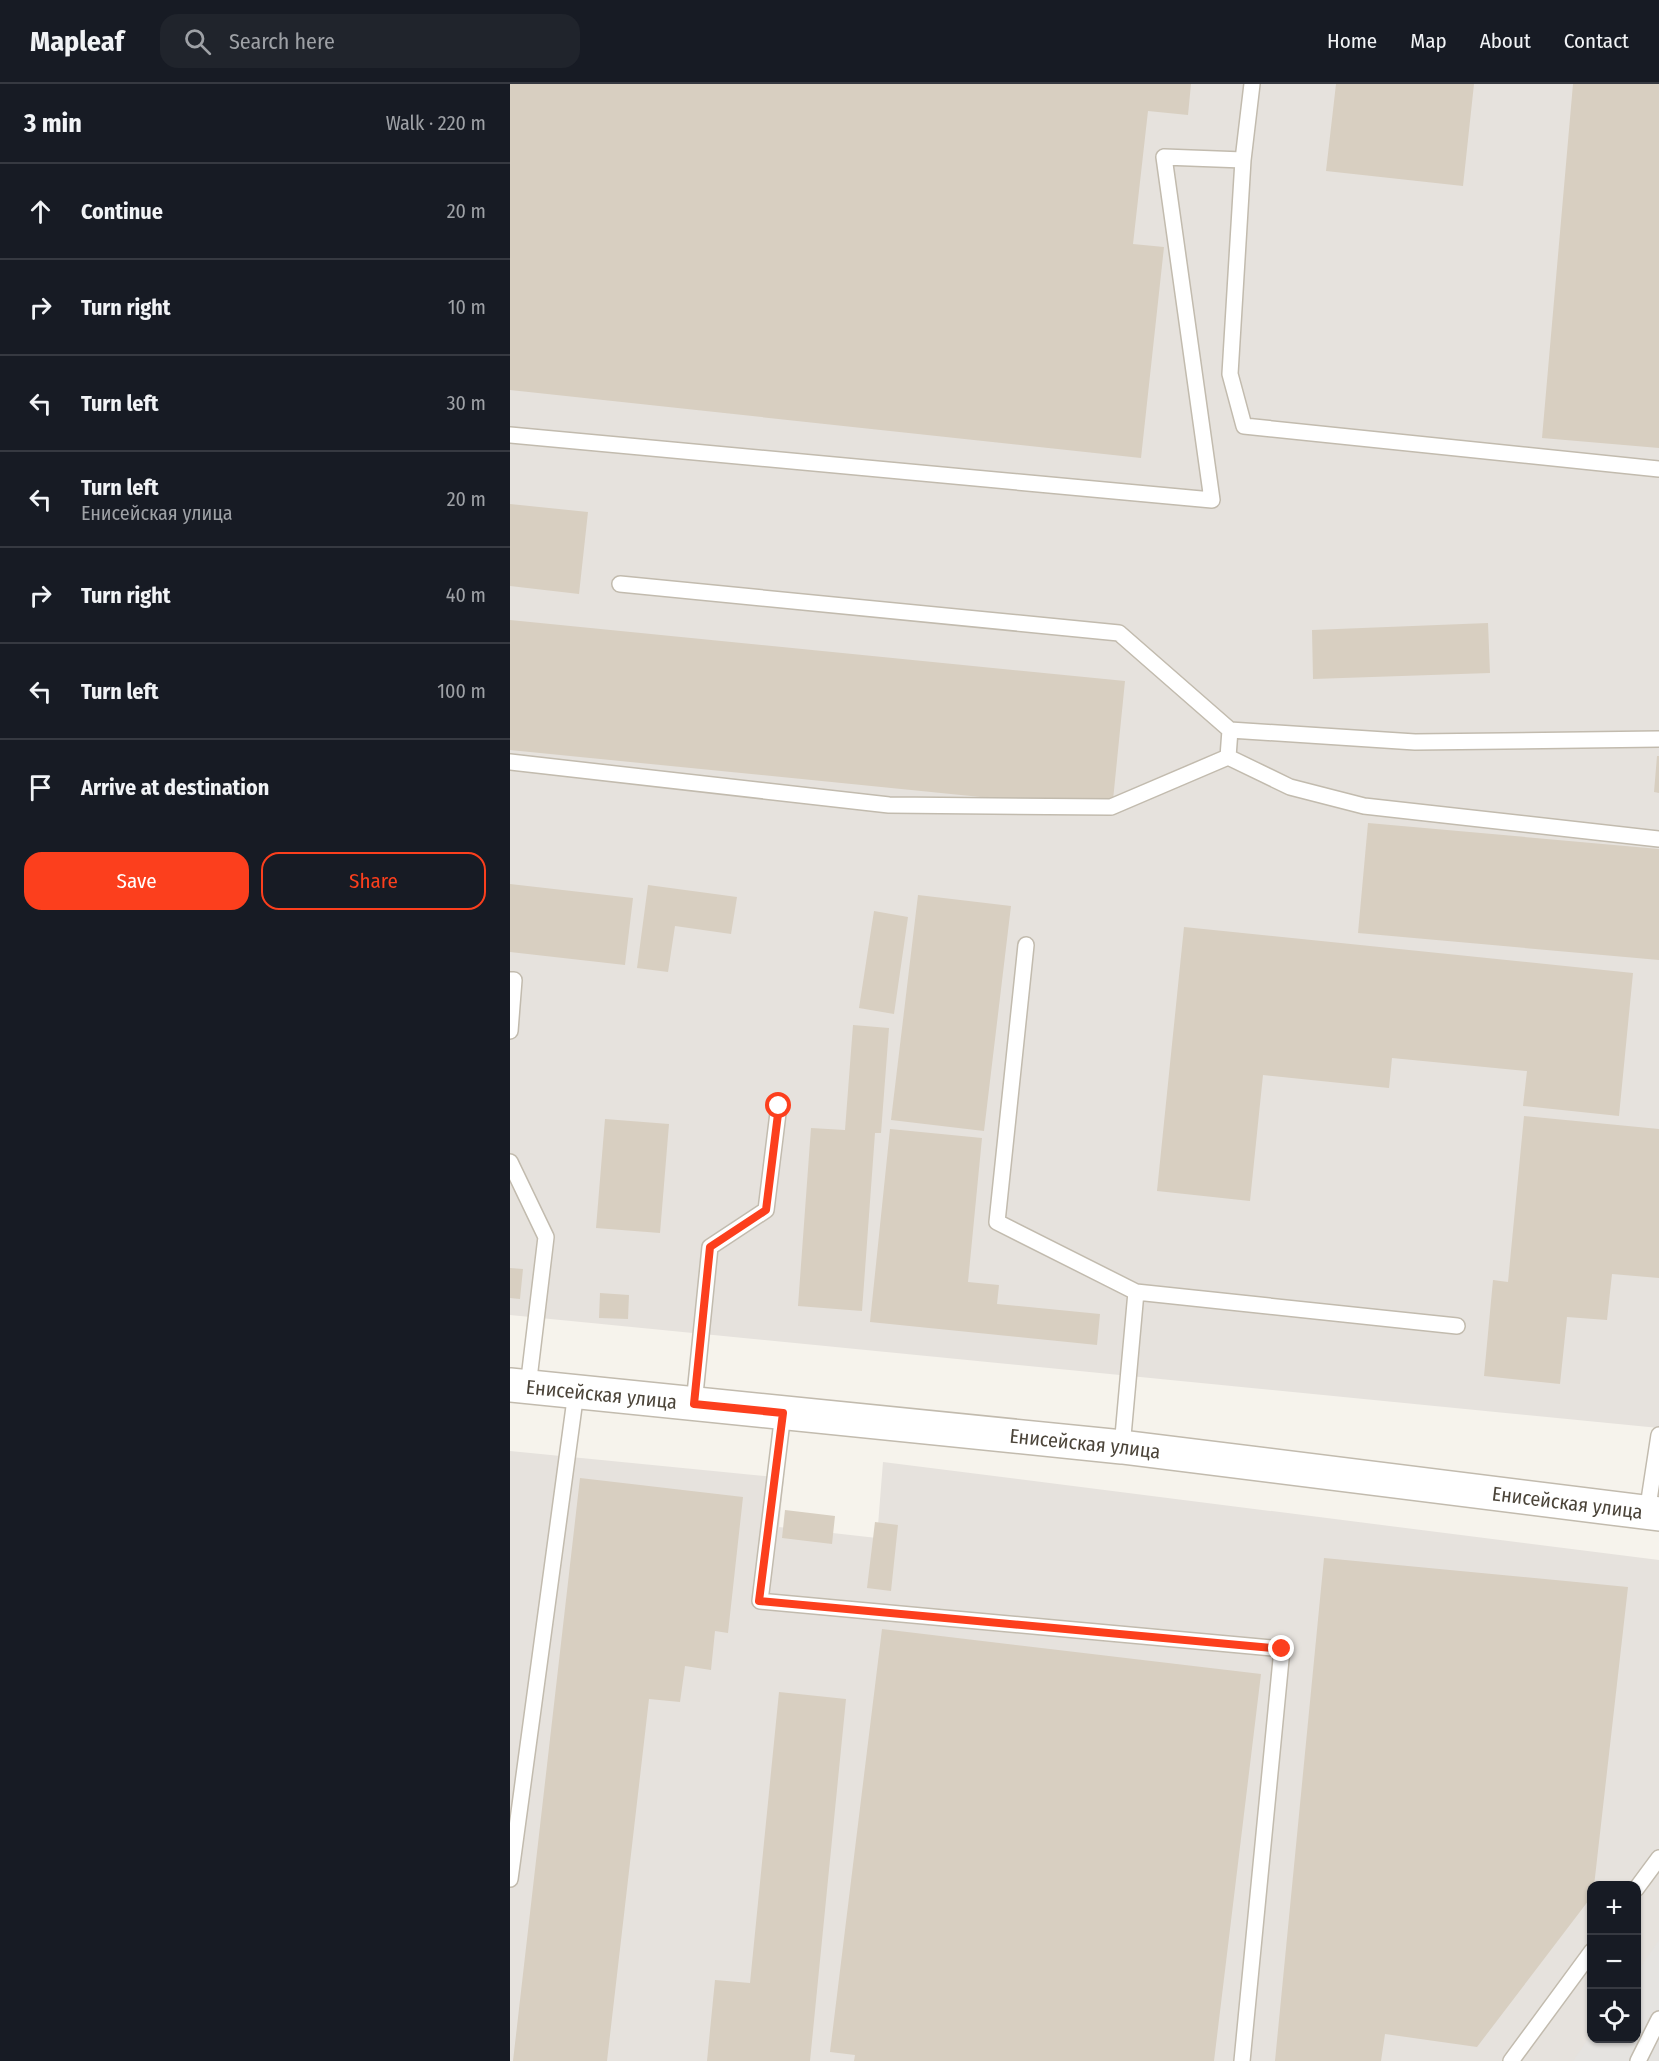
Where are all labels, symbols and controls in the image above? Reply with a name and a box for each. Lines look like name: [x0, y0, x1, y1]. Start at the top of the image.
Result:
search box: [160, 14, 580, 68]
text: Mapleaf: [30, 25, 124, 58]
icon: search: [181, 25, 214, 58]
text: Search here: [229, 28, 335, 55]
text: Home: [1327, 28, 1377, 54]
text: Map: [1410, 28, 1447, 54]
text: About: [1480, 28, 1531, 54]
text: Contact: [1564, 28, 1629, 54]
text: 3 min: [24, 108, 82, 139]
text: Walk · 220 m: [386, 111, 486, 135]
icon: ahead: [24, 195, 57, 228]
text: Continue: [81, 198, 163, 225]
text: 20 m: [447, 199, 486, 223]
icon: right: [24, 291, 57, 324]
text: Turn right: [81, 294, 170, 321]
text: 10 m: [448, 295, 486, 319]
icon: left: [24, 387, 57, 420]
text: Turn left: [81, 390, 159, 417]
text: 30 m: [446, 391, 486, 415]
text: Turn left: [81, 474, 159, 501]
icon: left: [24, 483, 57, 516]
text: 20 m: [447, 487, 486, 511]
text: Енисейская улица: [81, 501, 233, 525]
icon: right: [24, 579, 57, 612]
text: Turn right: [81, 582, 170, 609]
text: 40 m: [446, 583, 486, 607]
icon: left: [24, 675, 57, 708]
text: Turn left: [81, 678, 159, 705]
text: 100 m: [437, 679, 486, 703]
icon: arrive: [24, 771, 57, 804]
text: Arrive at destination: [81, 774, 269, 801]
button: Save: [24, 852, 249, 910]
button: Share: [261, 852, 486, 910]
route start: [765, 1092, 791, 1118]
street label: Енисейская улица: [525, 1375, 678, 1414]
street label: Енисейская улица: [1008, 1424, 1162, 1464]
street label: Енисейская улица: [1491, 1481, 1644, 1524]
route end: [1268, 1635, 1294, 1661]
map controls: [1587, 1881, 1641, 2043]
button: +: [1587, 1881, 1641, 1935]
button: −: [1587, 1935, 1641, 1989]
button: locate: [1587, 1989, 1641, 2043]

